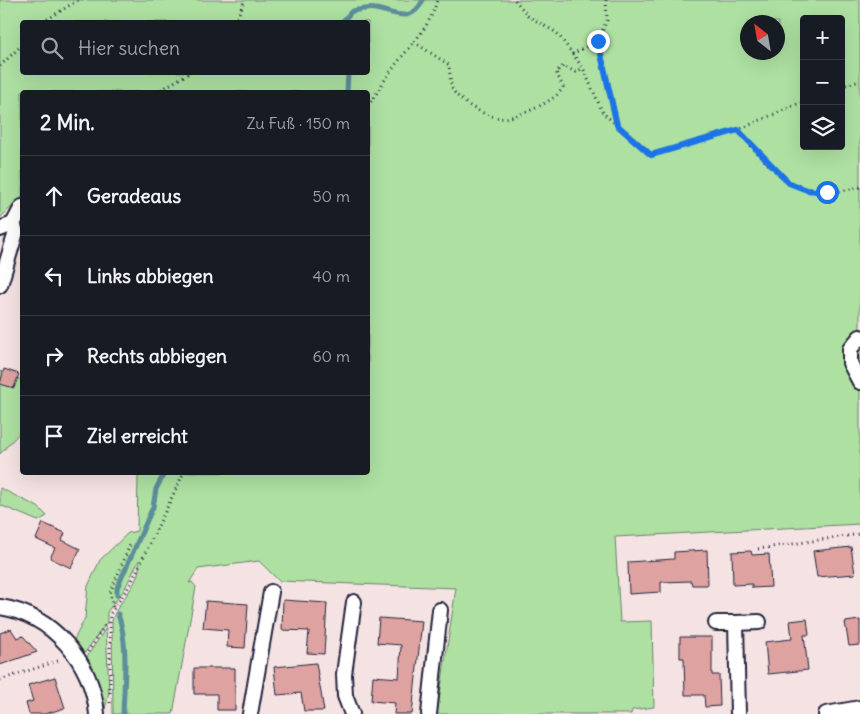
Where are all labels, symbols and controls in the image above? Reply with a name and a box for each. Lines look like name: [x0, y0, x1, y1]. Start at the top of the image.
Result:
north arrow: [740, 15, 785, 60]
map controls: [800, 15, 845, 150]
button: +: [800, 15, 845, 60]
search box: [20, 20, 370, 75]
route end: [587, 30, 610, 53]
icon: search: [38, 34, 66, 62]
text: Hier suchen: [78, 36, 180, 60]
button: −: [800, 60, 845, 105]
button: layers: [800, 105, 845, 150]
text: 2 Min.: [40, 109, 95, 136]
text: Zu Fuß · 150 m: [247, 113, 350, 133]
route start: [816, 181, 839, 204]
icon: ahead: [40, 182, 68, 210]
text: Geradeaus: [87, 184, 181, 208]
text: 50 m: [312, 186, 350, 206]
icon: left: [40, 262, 68, 290]
text: Links abbiegen: [87, 264, 214, 288]
text: 40 m: [312, 266, 350, 286]
icon: right: [40, 342, 68, 370]
text: Rechts abbiegen: [87, 344, 227, 368]
text: 60 m: [312, 346, 350, 366]
icon: arrive: [40, 422, 68, 450]
text: Ziel erreicht: [87, 424, 188, 448]

